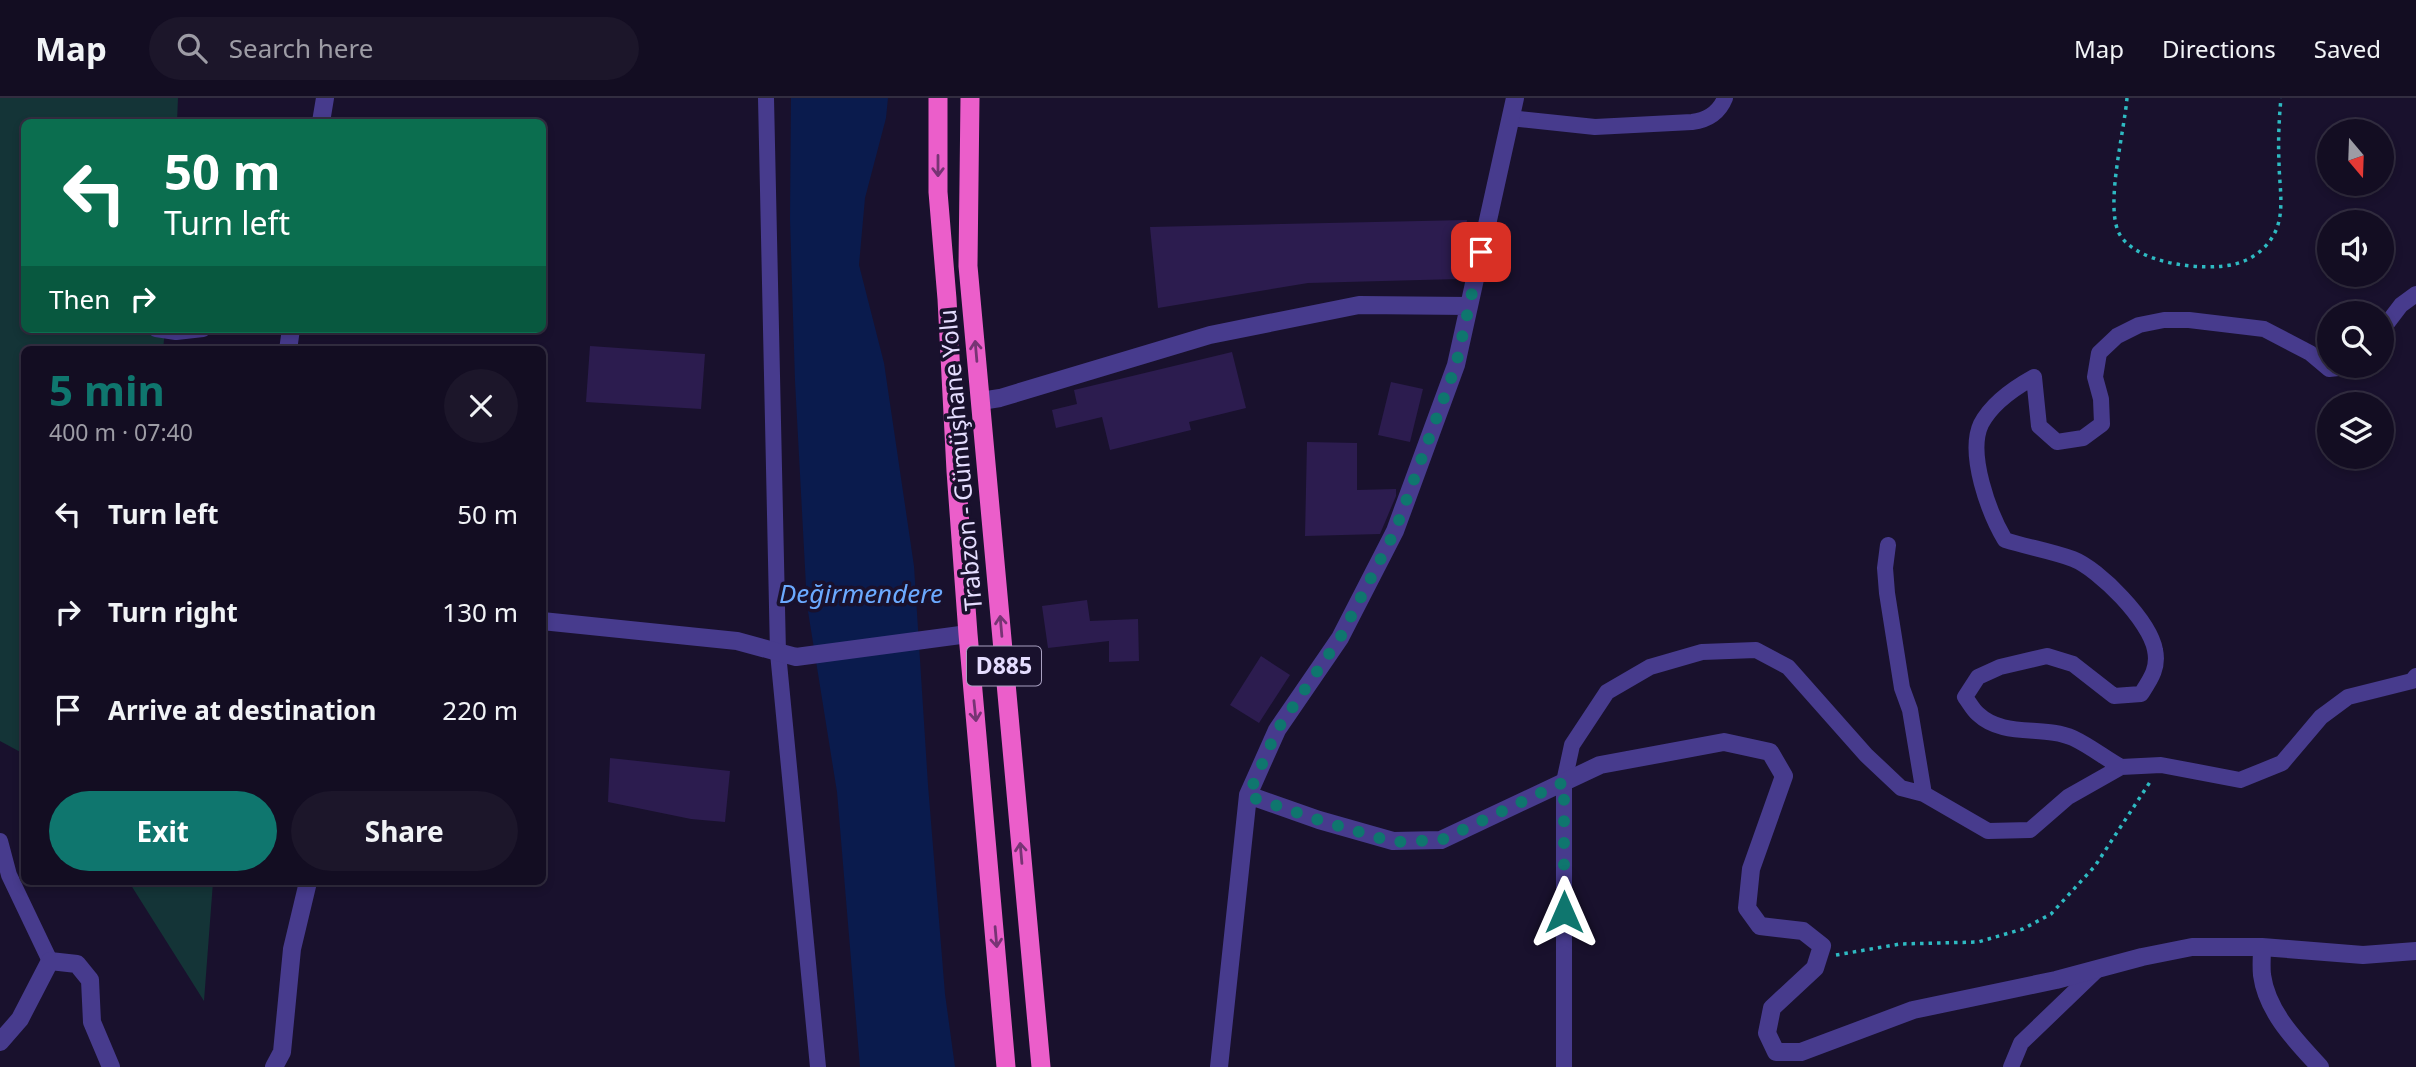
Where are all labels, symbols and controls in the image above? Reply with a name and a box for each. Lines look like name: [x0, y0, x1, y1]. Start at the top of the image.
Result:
search box: [149, 17, 639, 80]
text: Map: [35, 26, 107, 71]
icon: search: [173, 29, 211, 67]
text: Search here: [229, 30, 373, 66]
text: Map: [2074, 32, 2124, 65]
text: Directions: [2162, 32, 2276, 65]
text: Saved: [2314, 32, 2381, 65]
north arrow: [2317, 119, 2394, 196]
map controls: [2317, 119, 2394, 469]
text: 50 m: [164, 138, 281, 204]
icon: left: [49, 147, 140, 238]
one-way arrow: [931, 154, 945, 177]
text: Turn left: [164, 201, 290, 244]
button: sound: [2317, 210, 2394, 287]
pin: [1451, 222, 1511, 282]
icon: arrive: [1462, 233, 1500, 271]
icon: right: [124, 280, 162, 318]
text: Then: [49, 281, 110, 317]
button: search: [2317, 301, 2394, 378]
street label: Trabzon - Gümüşhane Yolu: [930, 308, 989, 612]
one-way arrow: [969, 340, 982, 362]
text: 5 min: [49, 361, 165, 418]
button: close: [444, 369, 518, 443]
button: layers: [2317, 392, 2394, 469]
text: 400 m · 07:40: [49, 416, 193, 448]
icon: left: [49, 495, 87, 533]
text: Turn left: [108, 496, 219, 532]
text: 50 m: [457, 496, 518, 532]
water label: Değirmendere: [779, 575, 943, 611]
icon: right: [49, 593, 87, 631]
text: Turn right: [108, 594, 238, 630]
text: 130 m: [442, 594, 518, 630]
one-way arrow: [994, 615, 1007, 638]
road number: D885: [967, 646, 1041, 686]
icon: arrive: [49, 691, 87, 729]
text: Arrive at destination: [108, 692, 377, 728]
text: 220 m: [442, 692, 518, 728]
one-way arrow: [969, 699, 982, 722]
button: Exit: [49, 791, 277, 871]
button: Share: [291, 791, 518, 871]
one-way arrow: [1015, 842, 1028, 864]
position arrow: [1527, 875, 1601, 949]
one-way arrow: [990, 926, 1003, 948]

